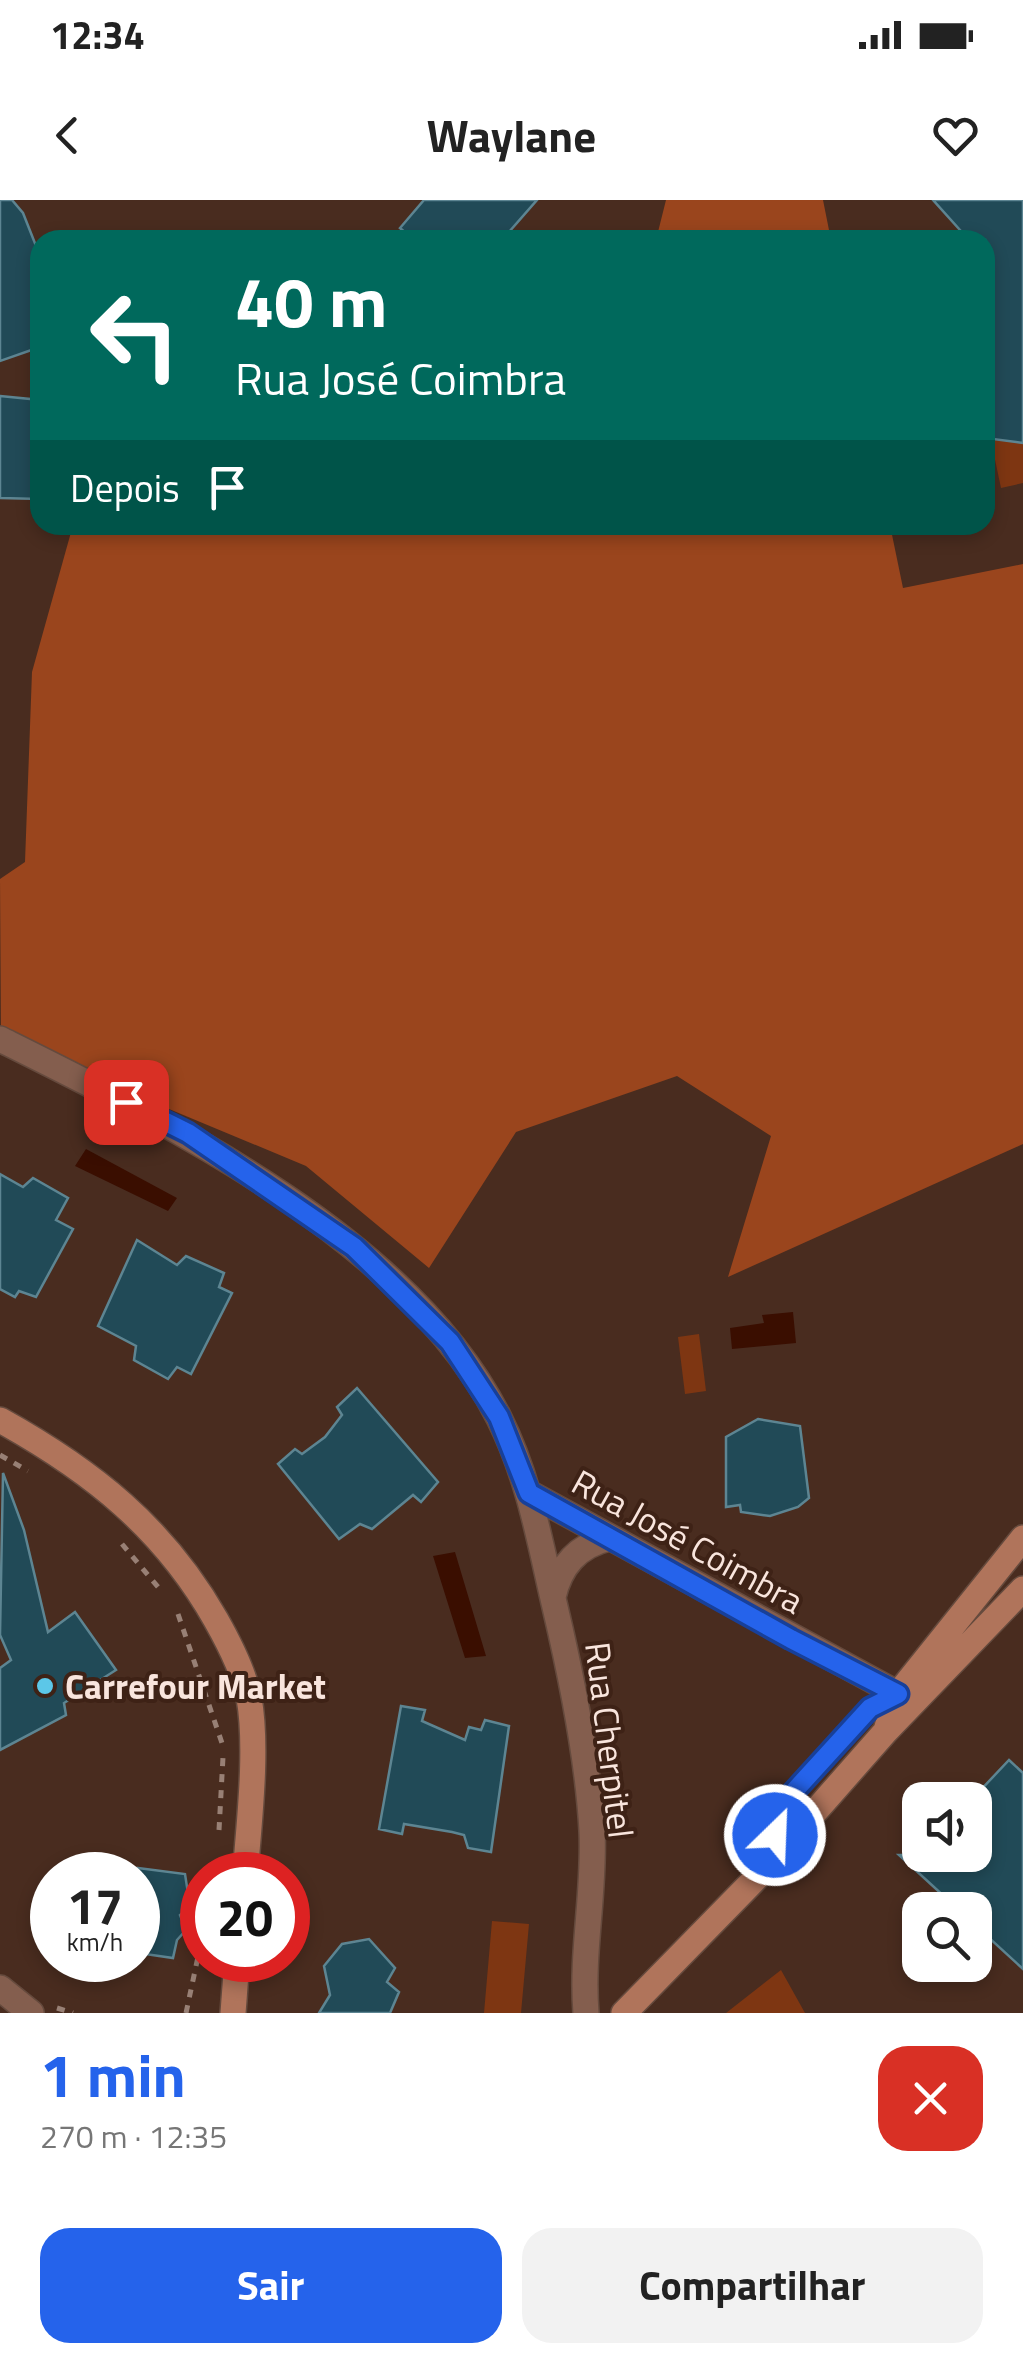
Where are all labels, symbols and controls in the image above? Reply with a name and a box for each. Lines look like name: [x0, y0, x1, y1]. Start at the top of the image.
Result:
text: 12:34: [50, 6, 145, 64]
text: Waylane: [427, 101, 596, 169]
icon: back: [40, 108, 95, 163]
icon: heart: [928, 108, 983, 163]
text: 40 m: [235, 248, 388, 354]
icon: left: [70, 270, 200, 400]
text: Rua José Coimbra: [235, 344, 566, 412]
text: Depois: [70, 459, 180, 517]
icon: arrive: [200, 460, 255, 515]
pin: [84, 1060, 169, 1145]
icon: arrive: [99, 1075, 154, 1130]
street label: Rua José Coimbra: [562, 1455, 814, 1627]
street label: Rua Cherpitel: [571, 1639, 649, 1841]
place label: Carrefour Market: [65, 1659, 326, 1713]
marker: Carrefour Market: [34, 1675, 56, 1697]
map controls: [902, 1782, 992, 1982]
button: sound: [902, 1782, 992, 1872]
position arrow: [723, 1783, 827, 1887]
speed limit sign: 20: [180, 1852, 310, 1982]
text: 17: [67, 1867, 123, 1943]
button: search: [902, 1892, 992, 1982]
text: km/h: [67, 1923, 123, 1961]
text: 1 min: [40, 2029, 186, 2120]
button: close: [878, 2046, 983, 2151]
text: 270 m · 12:35: [40, 2112, 227, 2160]
button: Sair: [40, 2228, 502, 2343]
button: Compartilhar: [522, 2228, 983, 2343]

